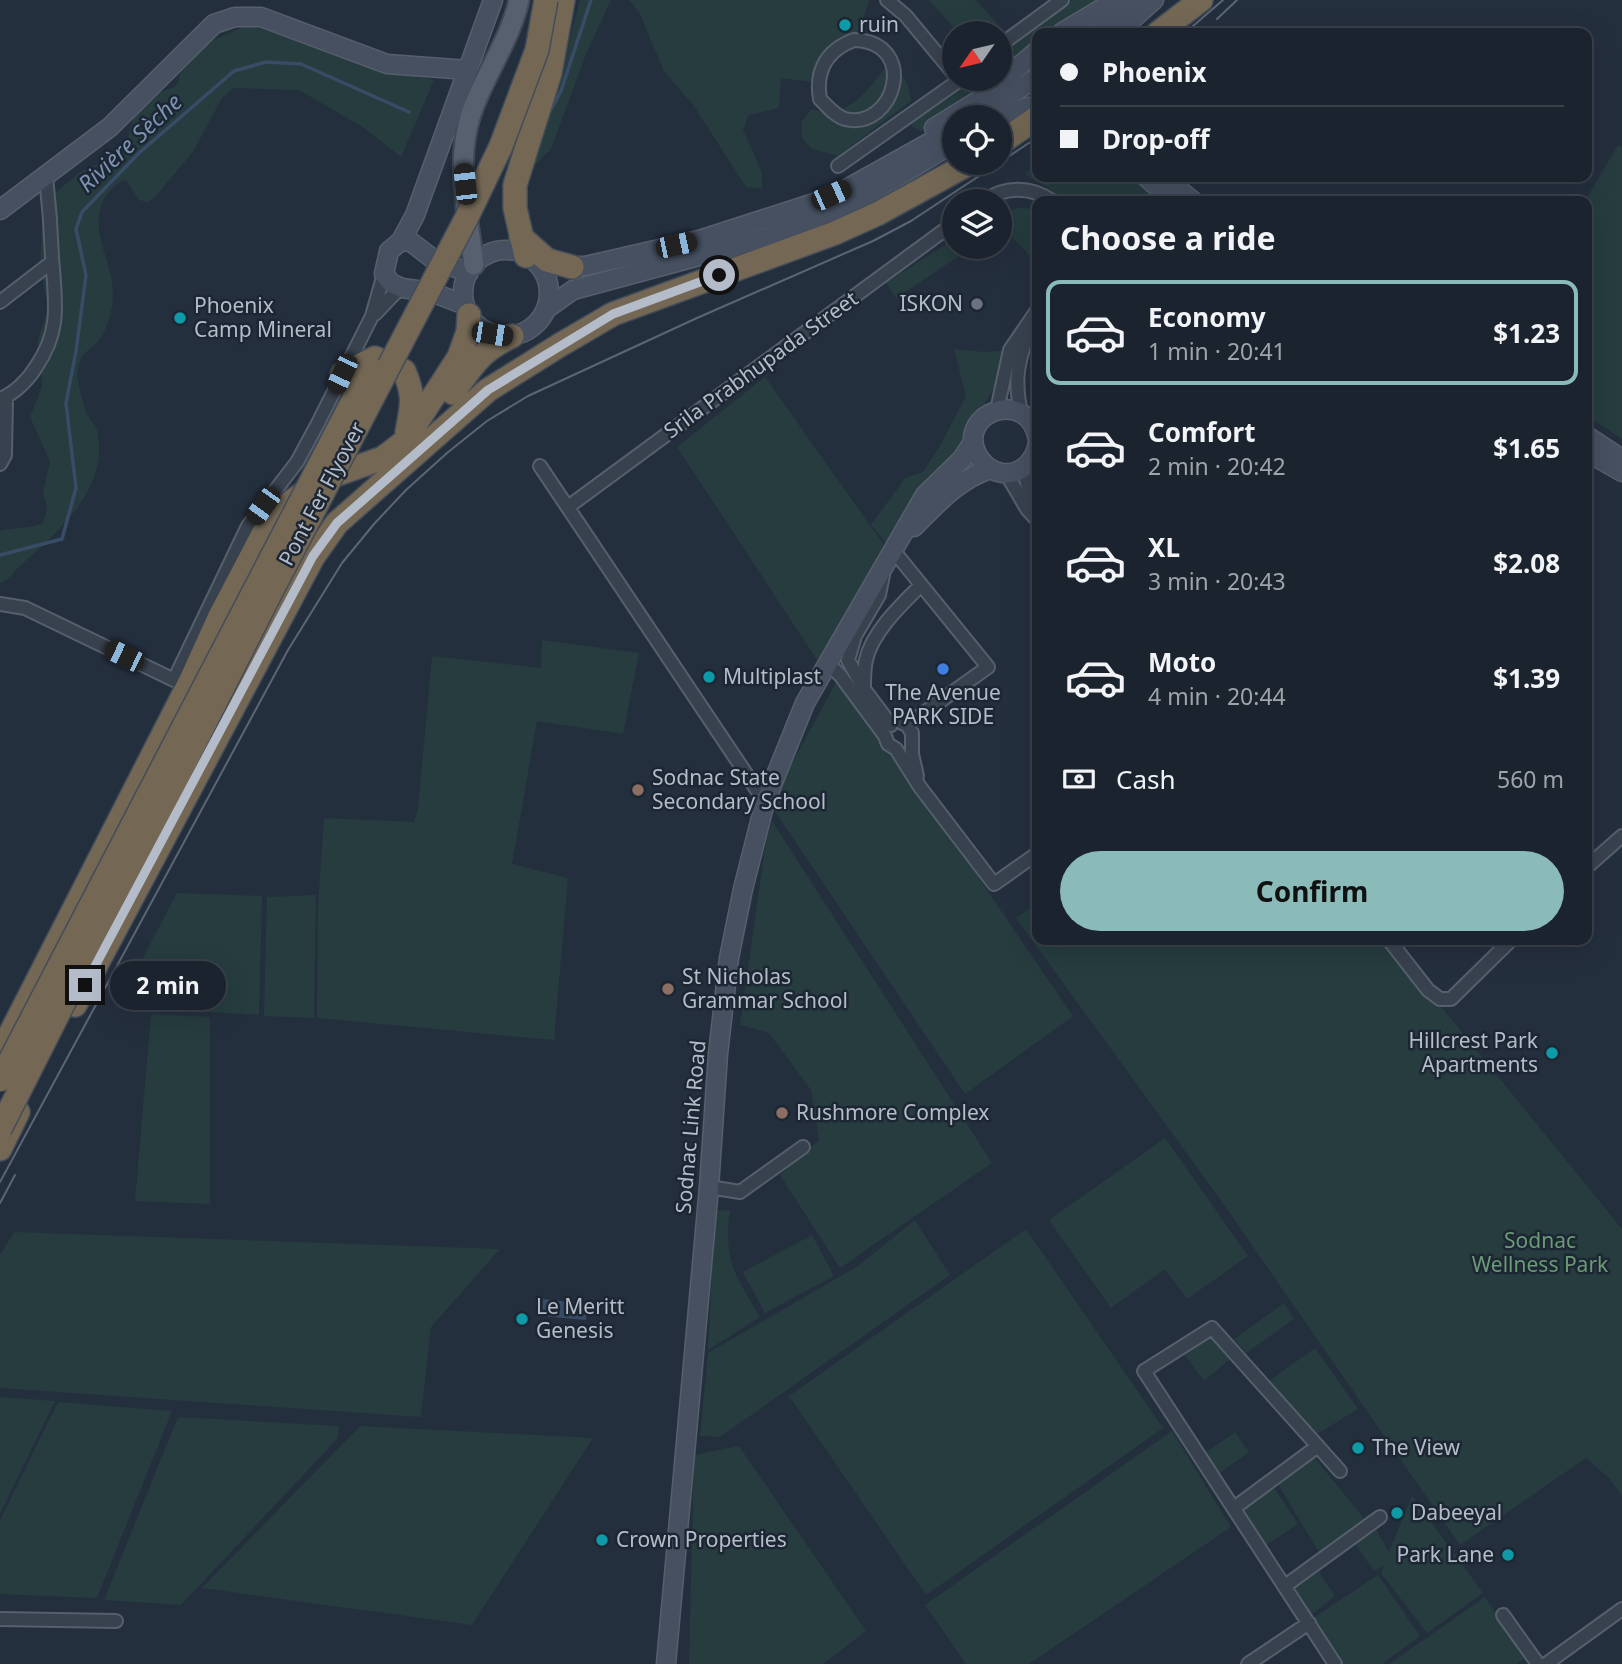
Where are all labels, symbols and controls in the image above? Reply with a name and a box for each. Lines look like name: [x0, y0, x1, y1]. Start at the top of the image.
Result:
place label: ruin: [859, 10, 899, 38]
marker: ruin: [837, 17, 853, 33]
north arrow: [942, 21, 1012, 91]
map controls: [942, 21, 1012, 259]
text: Phoenix: [1102, 54, 1207, 90]
water label: Rivière Sèche: [70, 86, 188, 199]
button: locate: [942, 105, 1012, 175]
text: Drop-off: [1102, 121, 1209, 157]
car: [453, 162, 478, 206]
car: [808, 177, 855, 213]
button: layers: [942, 189, 1012, 259]
text: Choose a ride: [1060, 216, 1276, 259]
car: [654, 230, 699, 260]
route start: [703, 259, 735, 291]
street label: Srila Prabhupada Street: [658, 284, 863, 444]
place label: ISKON: [899, 289, 963, 317]
place label: Phoenix Camp Mineral: [194, 291, 332, 343]
marker: ISKON: [969, 296, 985, 312]
text: Economy: [1148, 299, 1266, 335]
icon: car: [1064, 301, 1127, 364]
marker: Phoenix Camp Mineral: [172, 310, 188, 326]
text: $1.23: [1493, 315, 1560, 351]
car: [470, 320, 515, 348]
text: 1 min · 20:41: [1148, 335, 1286, 367]
car: [324, 351, 361, 397]
text: Comfort: [1148, 414, 1256, 450]
icon: car: [1064, 416, 1127, 479]
street label: Pont Fer Flyover: [271, 417, 371, 570]
text: $1.65: [1493, 430, 1560, 466]
text: 2 min · 20:42: [1148, 450, 1286, 482]
car: [243, 483, 284, 529]
text: XL: [1148, 529, 1180, 565]
icon: car: [1064, 531, 1127, 594]
text: $2.08: [1493, 545, 1560, 581]
text: 3 min · 20:43: [1148, 565, 1286, 597]
car: [101, 637, 148, 675]
text: Moto: [1148, 644, 1216, 680]
icon: car: [1064, 646, 1127, 709]
text: $1.39: [1493, 660, 1560, 696]
marker: The Avenue PARK SIDE: [935, 661, 951, 677]
place label: Multiplast: [723, 662, 822, 690]
marker: Multiplast: [701, 669, 717, 685]
place label: The Avenue PARK SIDE: [885, 678, 1001, 730]
text: 4 min · 20:44: [1148, 680, 1286, 712]
icon: cash: [1060, 760, 1098, 798]
text: Cash: [1116, 761, 1176, 797]
place label: Sodnac State Secondary School: [652, 763, 826, 815]
text: 560 m: [1497, 763, 1564, 795]
marker: Sodnac State Secondary School: [630, 782, 646, 798]
button: Confirm: [1060, 851, 1564, 931]
callout: 2 min: [110, 960, 225, 1010]
place label: St Nicholas Grammar School: [682, 962, 848, 1014]
route end: [69, 969, 101, 1001]
text: 2 min: [136, 969, 200, 1001]
marker: St Nicholas Grammar School: [660, 981, 676, 997]
place label: Hillcrest Park Apartments: [1409, 1026, 1539, 1078]
street label: Sodnac Link Road: [668, 1039, 712, 1215]
marker: Hillcrest Park Apartments: [1544, 1045, 1560, 1061]
place label: Rushmore Complex: [796, 1098, 989, 1126]
marker: Rushmore Complex: [774, 1105, 790, 1121]
park label: Sodnac Wellness Park: [1472, 1226, 1609, 1278]
place label: Le Meritt Genesis: [536, 1292, 625, 1344]
marker: Le Meritt Genesis: [514, 1311, 530, 1327]
place label: The View: [1372, 1433, 1460, 1461]
marker: The View: [1350, 1440, 1366, 1456]
place label: Dabeeyal: [1411, 1498, 1502, 1526]
marker: Dabeeyal: [1389, 1505, 1405, 1521]
place label: Crown Properties: [616, 1525, 787, 1553]
marker: Crown Properties: [594, 1532, 610, 1548]
place label: Park Lane: [1397, 1540, 1494, 1568]
marker: Park Lane: [1500, 1547, 1516, 1563]

